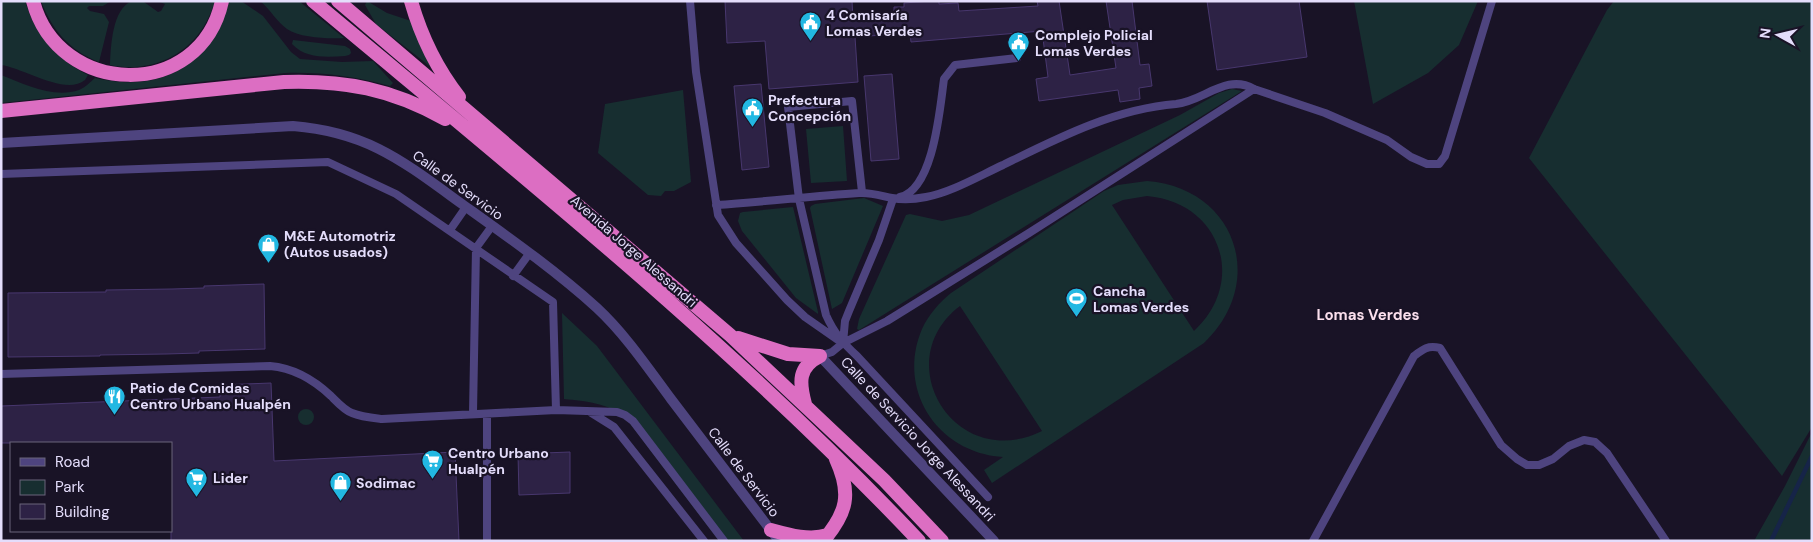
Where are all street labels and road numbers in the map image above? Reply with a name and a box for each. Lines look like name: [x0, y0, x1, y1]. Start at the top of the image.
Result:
street label: Calle de Servicio: [409, 146, 507, 224]
street label: Avenida Jorge Alessandri: [567, 191, 701, 311]
street label: Calle de Servicio Jorge Alessandri: [837, 353, 999, 525]
street label: Calle de Servicio: [704, 424, 784, 520]

